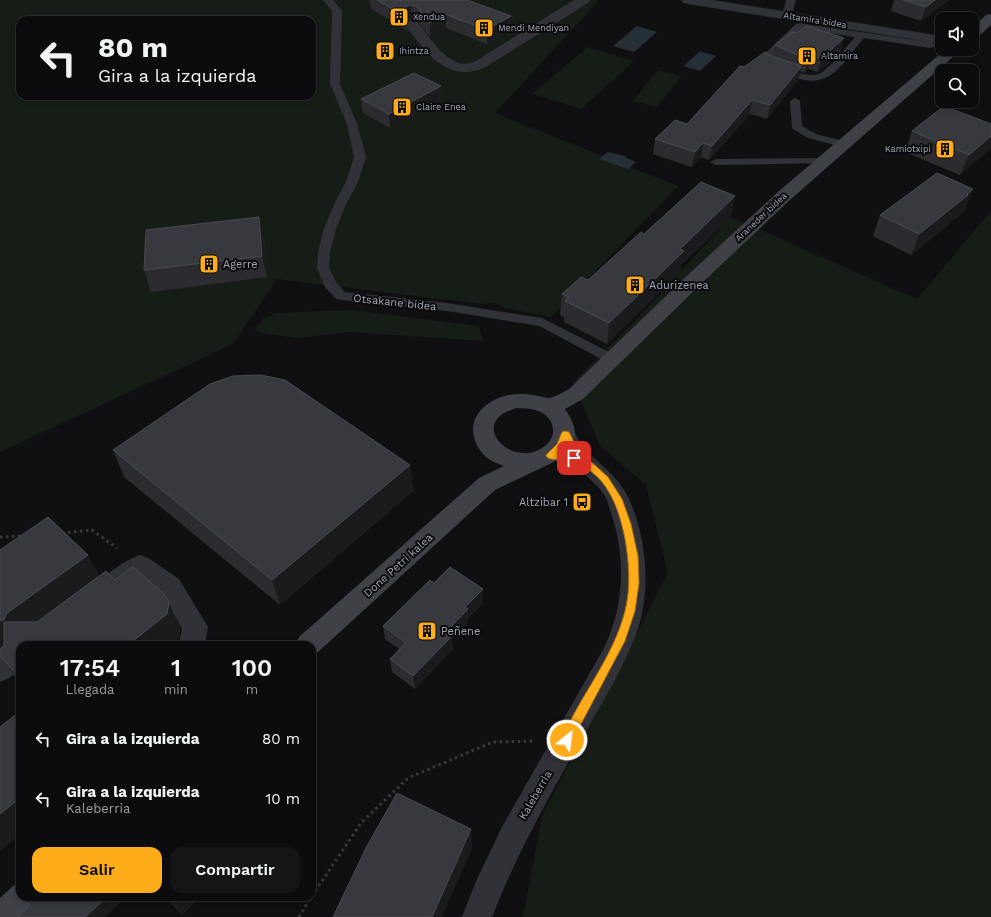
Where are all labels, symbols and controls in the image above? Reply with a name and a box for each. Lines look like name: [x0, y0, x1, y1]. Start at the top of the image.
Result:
building icon: Xendua: [388, 6, 410, 28]
street label: Altamira bidea: [783, 10, 847, 30]
place label: Xendua: [413, 12, 445, 22]
map controls: [935, 12, 979, 108]
button: sound: [935, 12, 979, 56]
building icon: Mendi Mendiyan: [473, 17, 495, 39]
place label: Mendi Mendiyan: [498, 23, 569, 33]
text: 80 m: [98, 31, 168, 64]
icon: left: [32, 32, 84, 84]
building icon: Ihintza: [374, 40, 396, 62]
building icon: Altamira: [796, 45, 818, 67]
place label: Ihintza: [399, 46, 429, 56]
place label: Altamira: [821, 51, 858, 61]
button: search: [935, 64, 979, 108]
text: Gira a la izquierda: [98, 65, 257, 86]
building icon: Claire Enea: [391, 96, 413, 118]
place label: Claire Enea: [416, 102, 466, 112]
building icon: Kamiotxipi: [934, 138, 956, 160]
place label: Kamiotxipi: [885, 144, 931, 154]
street label: Araneder bidea: [733, 191, 789, 243]
building icon: Agerre: [198, 253, 220, 275]
place label: Agerre: [223, 258, 258, 271]
building icon: Adurizenea: [624, 274, 646, 296]
place label: Adurizenea: [649, 279, 709, 292]
street label: Otsakane bidea: [353, 292, 437, 313]
pin: [557, 441, 591, 475]
icon: arrive: [563, 447, 585, 469]
bus stop icon: Altzibar 1: [571, 491, 593, 513]
place label: Altzibar 1: [519, 496, 568, 509]
street label: Done Petri kalea: [361, 531, 435, 600]
building icon: Peñene: [416, 620, 438, 642]
place label: Peñene: [441, 625, 480, 638]
text: 17:54: [60, 654, 120, 682]
text: 1: [171, 654, 181, 682]
text: 100: [232, 654, 272, 682]
text: Llegada: [65, 682, 114, 697]
text: min: [164, 682, 188, 697]
text: m: [246, 682, 258, 697]
position arrow: [546, 719, 588, 761]
icon: left: [32, 728, 54, 750]
text: Gira a la izquierda: [66, 730, 199, 748]
text: 80 m: [262, 730, 300, 748]
street label: Kaleberria: [516, 768, 555, 822]
text: Gira a la izquierda: [66, 783, 199, 801]
icon: left: [32, 788, 54, 810]
text: 10 m: [265, 790, 300, 808]
text: Kaleberria: [66, 801, 130, 816]
button: Salir: [32, 847, 162, 893]
button: Compartir: [170, 847, 300, 893]

